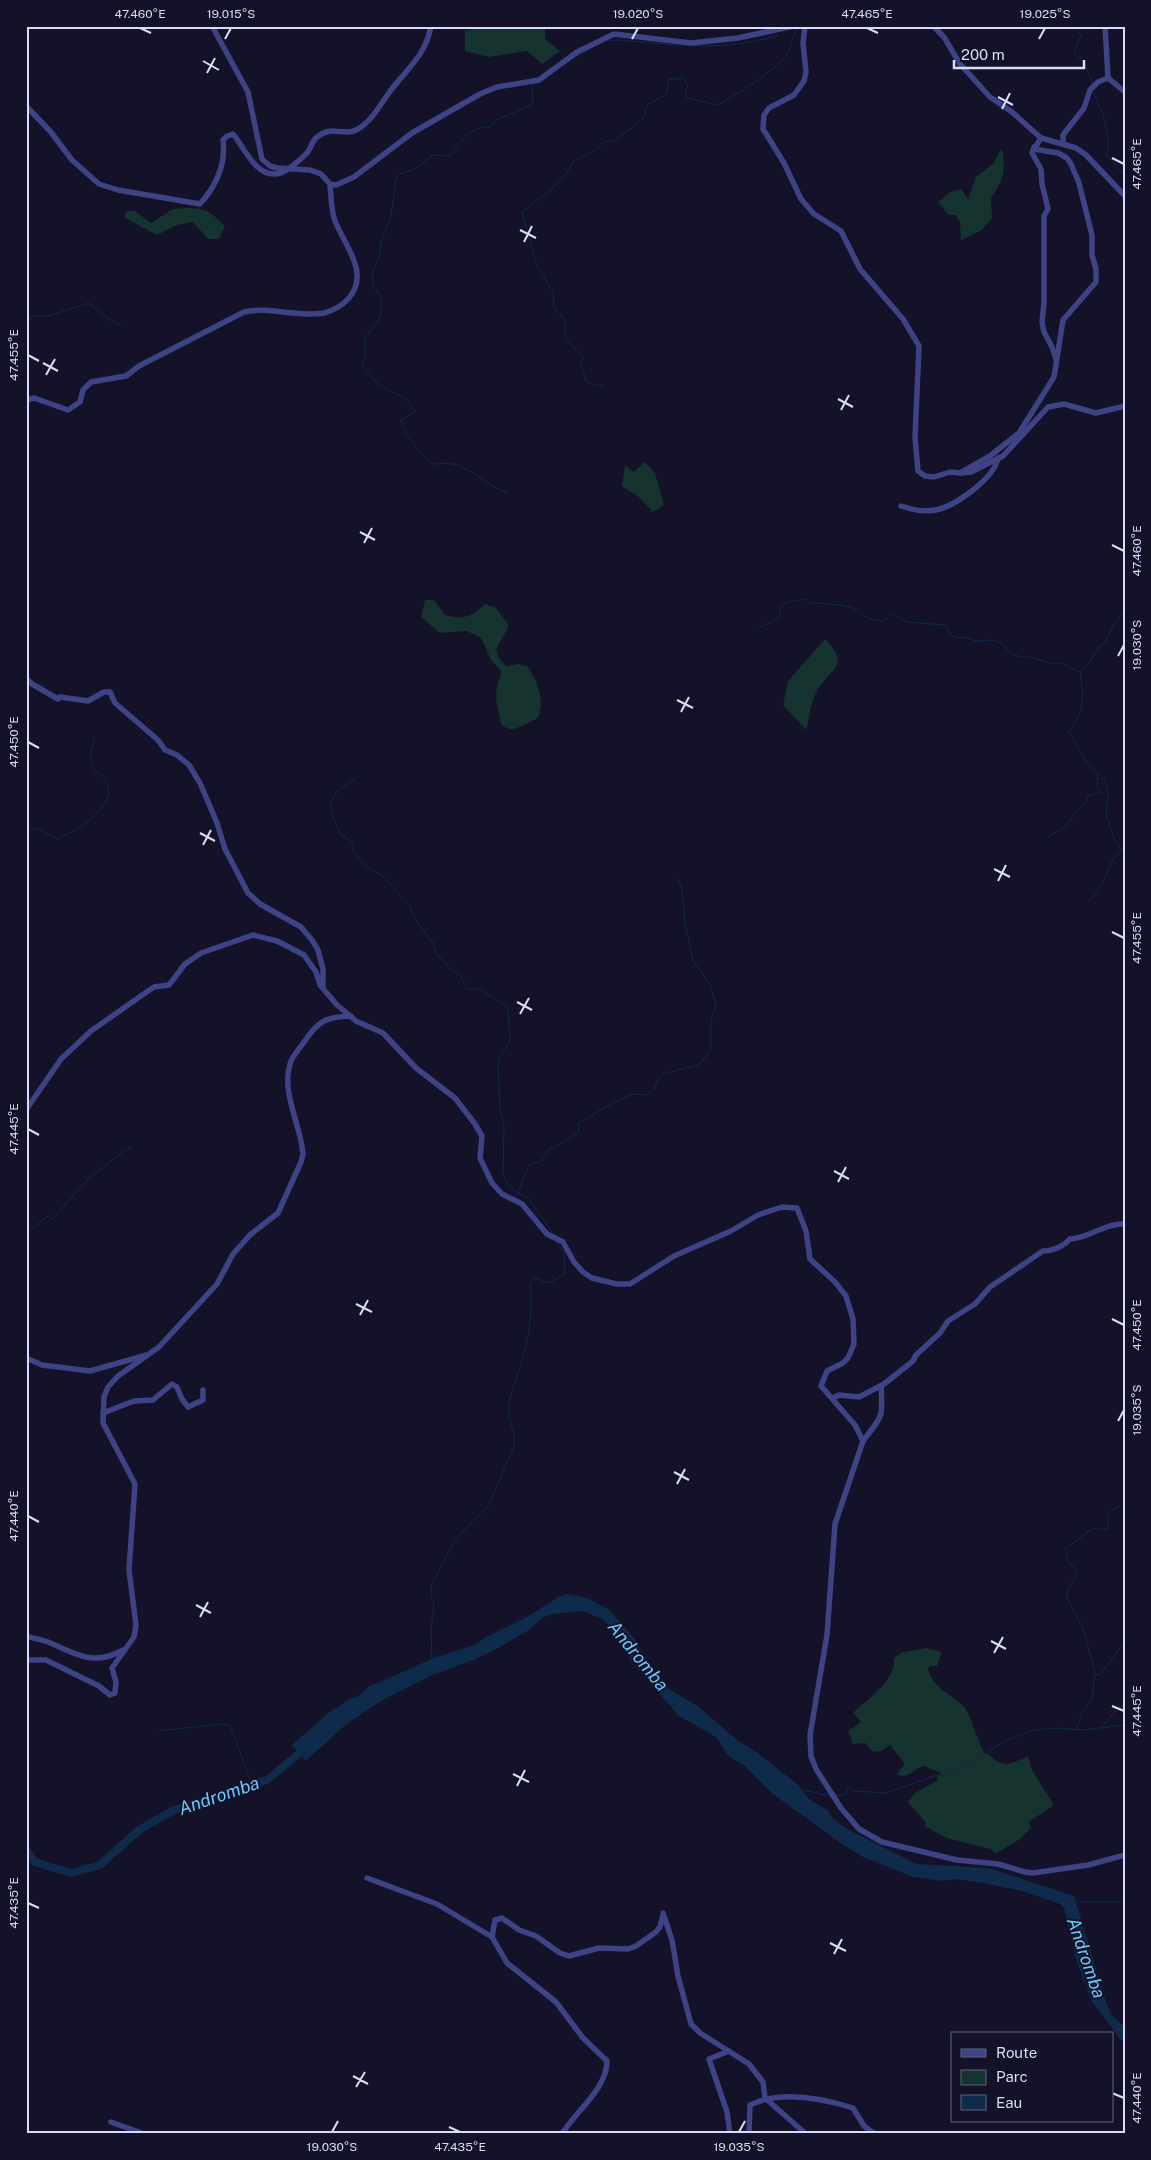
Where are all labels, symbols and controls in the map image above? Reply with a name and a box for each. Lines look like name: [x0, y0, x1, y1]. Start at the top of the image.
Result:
text: 47.460°E: [114, 7, 166, 21]
text: 19.015°S: [207, 7, 255, 21]
text: 19.020°S: [613, 7, 663, 21]
text: 47.465°E: [841, 7, 893, 21]
text: 19.025°S: [1020, 7, 1070, 21]
scale bar: [954, 38, 1084, 70]
text: 200 m: [961, 46, 1005, 63]
text: 47.465°E: [1130, 138, 1144, 190]
text: 47.455°E: [7, 329, 21, 381]
text: 47.460°E: [1130, 525, 1144, 577]
text: 19.030°S: [1130, 620, 1144, 670]
text: 47.450°E: [7, 716, 21, 768]
text: 47.455°E: [1130, 912, 1144, 964]
text: 47.445°E: [7, 1103, 21, 1155]
text: 47.450°E: [1130, 1299, 1144, 1351]
text: 19.035°S: [1130, 1384, 1144, 1436]
text: 47.440°E: [7, 1490, 21, 1542]
water label: Andromba: [604, 1616, 673, 1695]
text: 47.445°E: [1130, 1685, 1144, 1737]
water label: Andromba: [176, 1772, 262, 1819]
text: 47.435°E: [7, 1877, 21, 1929]
water label: Andromba: [1063, 1915, 1110, 2001]
legend: [951, 2032, 1114, 2122]
text: Route: [996, 2044, 1037, 2061]
text: Parc: [996, 2068, 1028, 2085]
text: 47.440°E: [1130, 2072, 1144, 2124]
text: Eau: [996, 2094, 1022, 2111]
text: 19.030°S: [307, 2140, 357, 2154]
text: 47.435°E: [434, 2140, 486, 2154]
text: 19.035°S: [713, 2140, 765, 2154]

